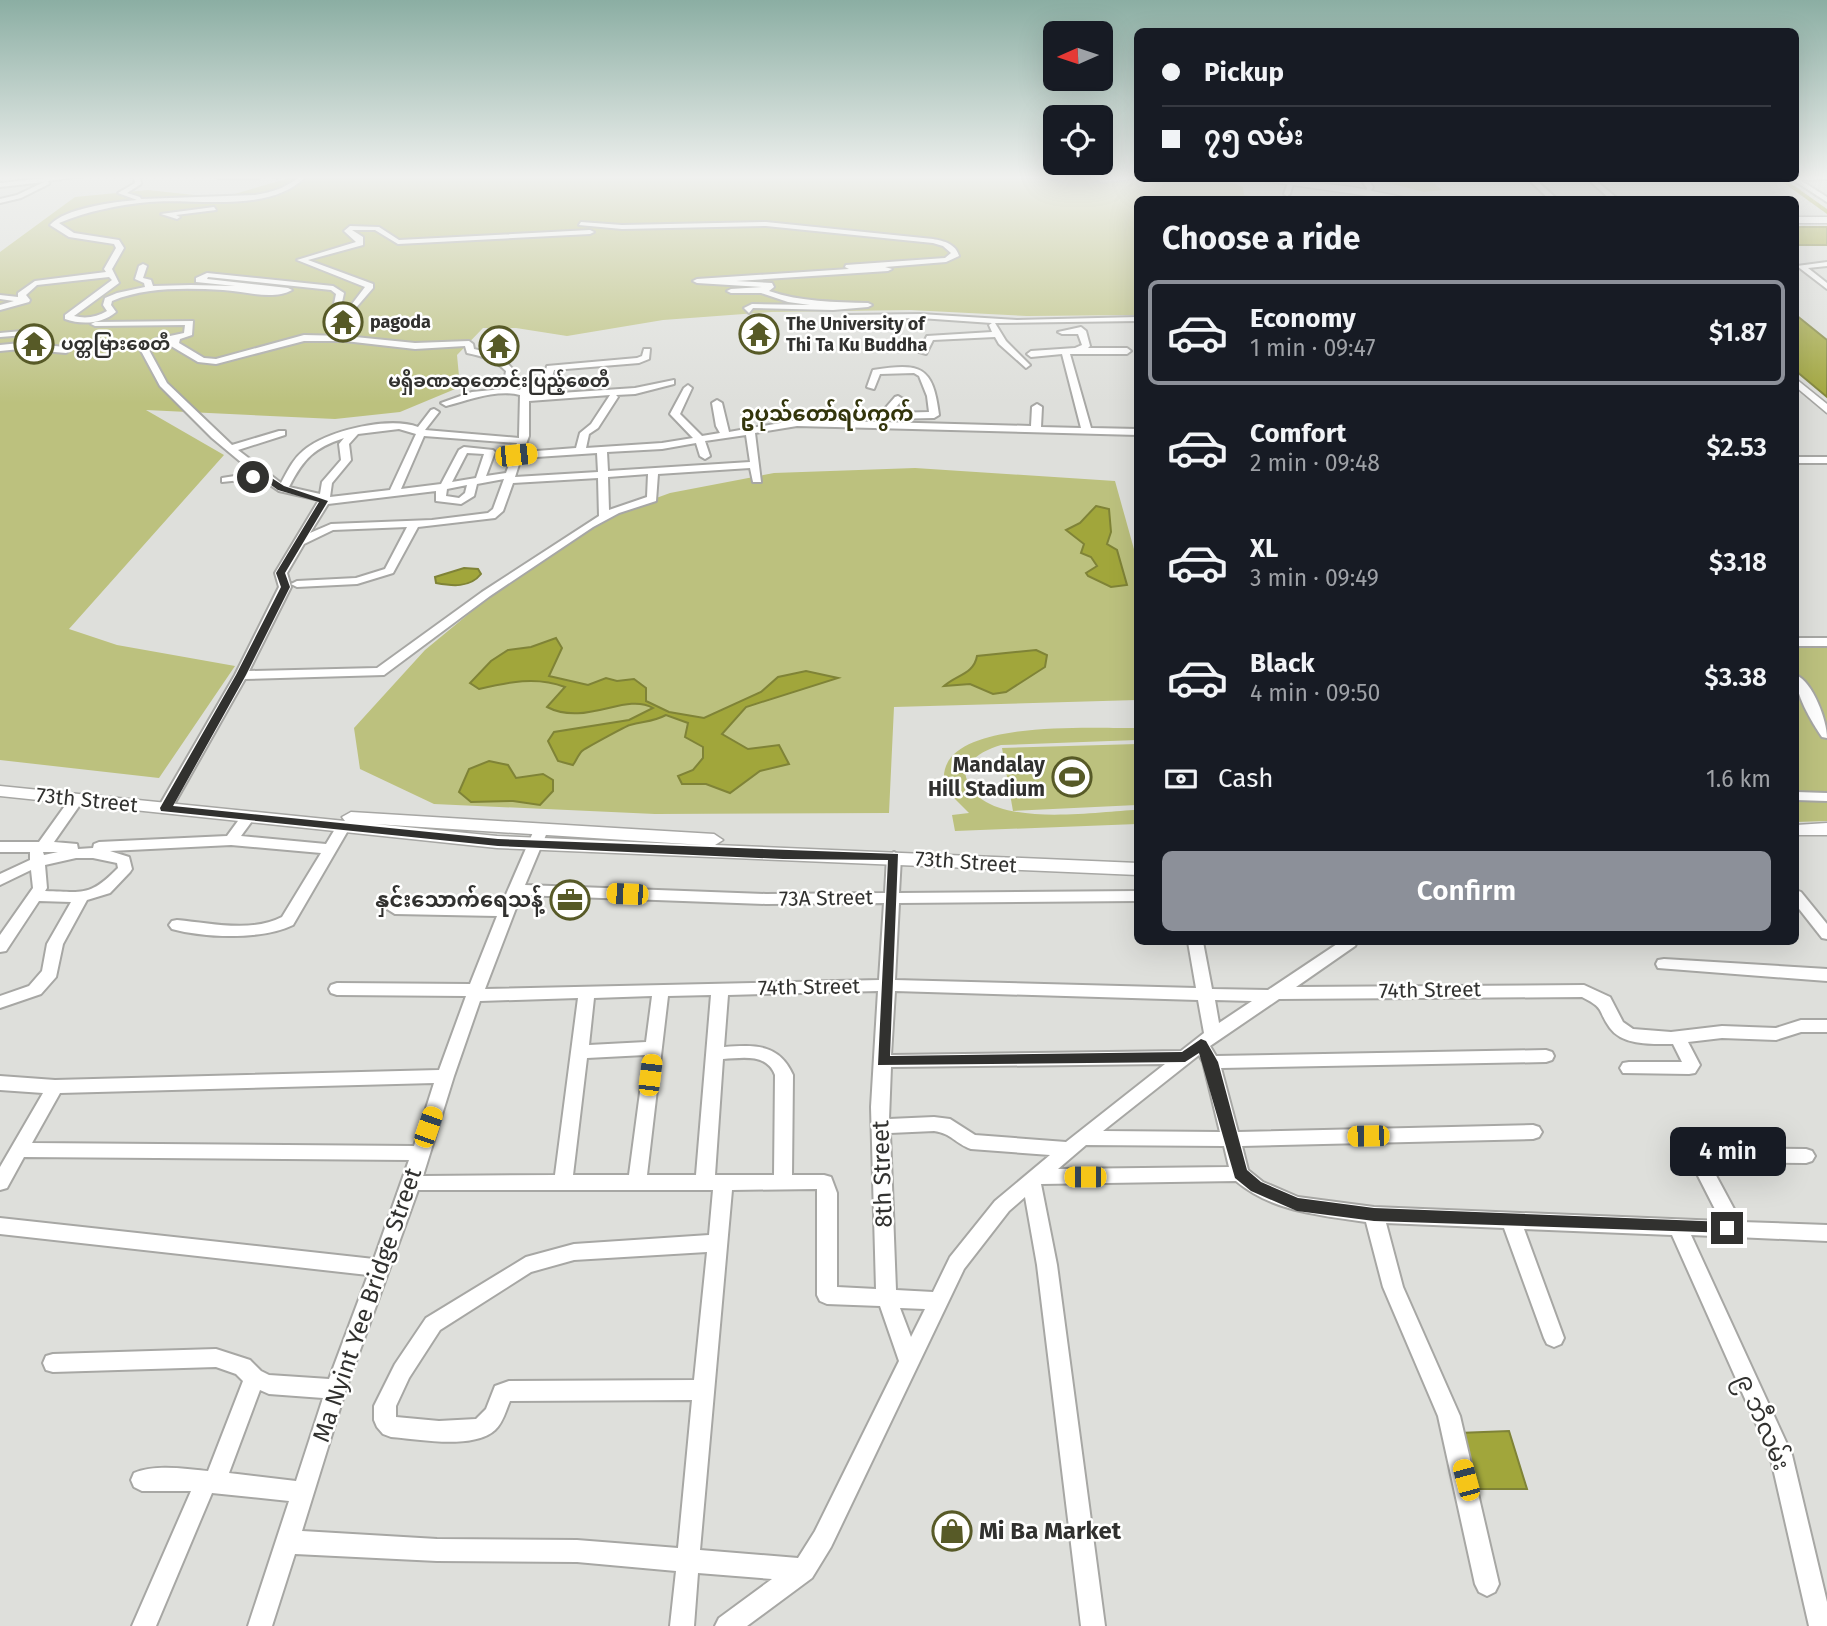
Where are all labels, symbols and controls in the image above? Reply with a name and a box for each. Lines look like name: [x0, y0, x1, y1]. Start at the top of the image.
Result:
north arrow: [1043, 21, 1113, 91]
map controls: [1043, 21, 1113, 175]
text: Pickup: [1204, 57, 1284, 88]
button: locate: [1043, 105, 1113, 175]
text: ၇၅ လမ်း: [1204, 121, 1304, 152]
text: Choose a ride: [1162, 219, 1360, 257]
temple icon: pagoda: [322, 301, 364, 343]
icon: car: [1166, 301, 1229, 364]
text: Economy: [1250, 303, 1356, 334]
place label: pagoda: [370, 311, 431, 333]
temple icon: The University of Thi Ta Ku Buddha: [738, 313, 780, 355]
place label: The University of Thi Ta Ku Buddha: [786, 313, 928, 356]
text: $1.87: [1709, 317, 1767, 348]
temple icon: ပတ္တမြားစေတီ: [13, 323, 55, 365]
temple icon: မရှိခဏဆုတောင်းပြည့်စေတီ: [478, 325, 520, 367]
place label: ပတ္တမြားစေတီ: [61, 332, 170, 358]
text: 1 min · 09:47: [1250, 334, 1375, 362]
place label: မရှိခဏဆုတောင်းပြည့်စေတီ: [388, 369, 610, 395]
district label: ဥပုသ်တော်ရပ်ကွက်: [740, 398, 914, 431]
icon: car: [1166, 416, 1229, 479]
text: Comfort: [1250, 418, 1346, 449]
text: $2.53: [1706, 432, 1767, 463]
car: [495, 442, 538, 468]
text: 2 min · 09:48: [1250, 449, 1380, 477]
route start: [237, 461, 269, 493]
icon: car: [1166, 531, 1229, 594]
text: XL: [1250, 533, 1278, 564]
text: $3.18: [1709, 547, 1767, 578]
text: 3 min · 09:49: [1250, 564, 1379, 592]
icon: car: [1166, 646, 1229, 709]
text: Black: [1250, 648, 1315, 679]
text: $3.38: [1705, 662, 1767, 693]
text: 4 min · 09:50: [1250, 679, 1380, 707]
place label: Mandalay Hill Stadium: [928, 752, 1045, 802]
sports icon: Mandalay Hill Stadium: [1051, 756, 1093, 798]
icon: cash: [1162, 760, 1200, 798]
text: Cash: [1218, 763, 1274, 794]
text: 1.6 km: [1706, 765, 1771, 793]
street label: 73th Street: [35, 782, 139, 818]
street label: 73th Street: [914, 845, 1018, 879]
button: Confirm: [1162, 851, 1771, 931]
office icon: နှင်းသောက်ရေသန့်: [549, 879, 591, 921]
car: [606, 883, 649, 905]
place label: နှင်းသောက်ရေသန့်: [376, 884, 546, 917]
street label: 73A Street: [779, 884, 874, 912]
street label: 74th Street: [758, 973, 861, 1001]
street label: 74th Street: [1379, 976, 1482, 1004]
car: [638, 1053, 663, 1097]
car: [412, 1104, 445, 1150]
street label: 8th Street: [866, 1120, 898, 1228]
car: [1347, 1125, 1390, 1147]
callout: 4 min: [1669, 1126, 1785, 1176]
text: 4 min: [1699, 1137, 1757, 1165]
street label: Ma Nyint Yee Bridge Street: [307, 1164, 427, 1446]
car: [1065, 1167, 1107, 1188]
route end: [1711, 1212, 1743, 1244]
street label: ၉ ဘီလမ်း: [1726, 1369, 1798, 1476]
car: [1451, 1457, 1482, 1503]
shop icon: Mi Ba Market: [931, 1510, 973, 1552]
place label: Mi Ba Market: [979, 1517, 1122, 1545]

